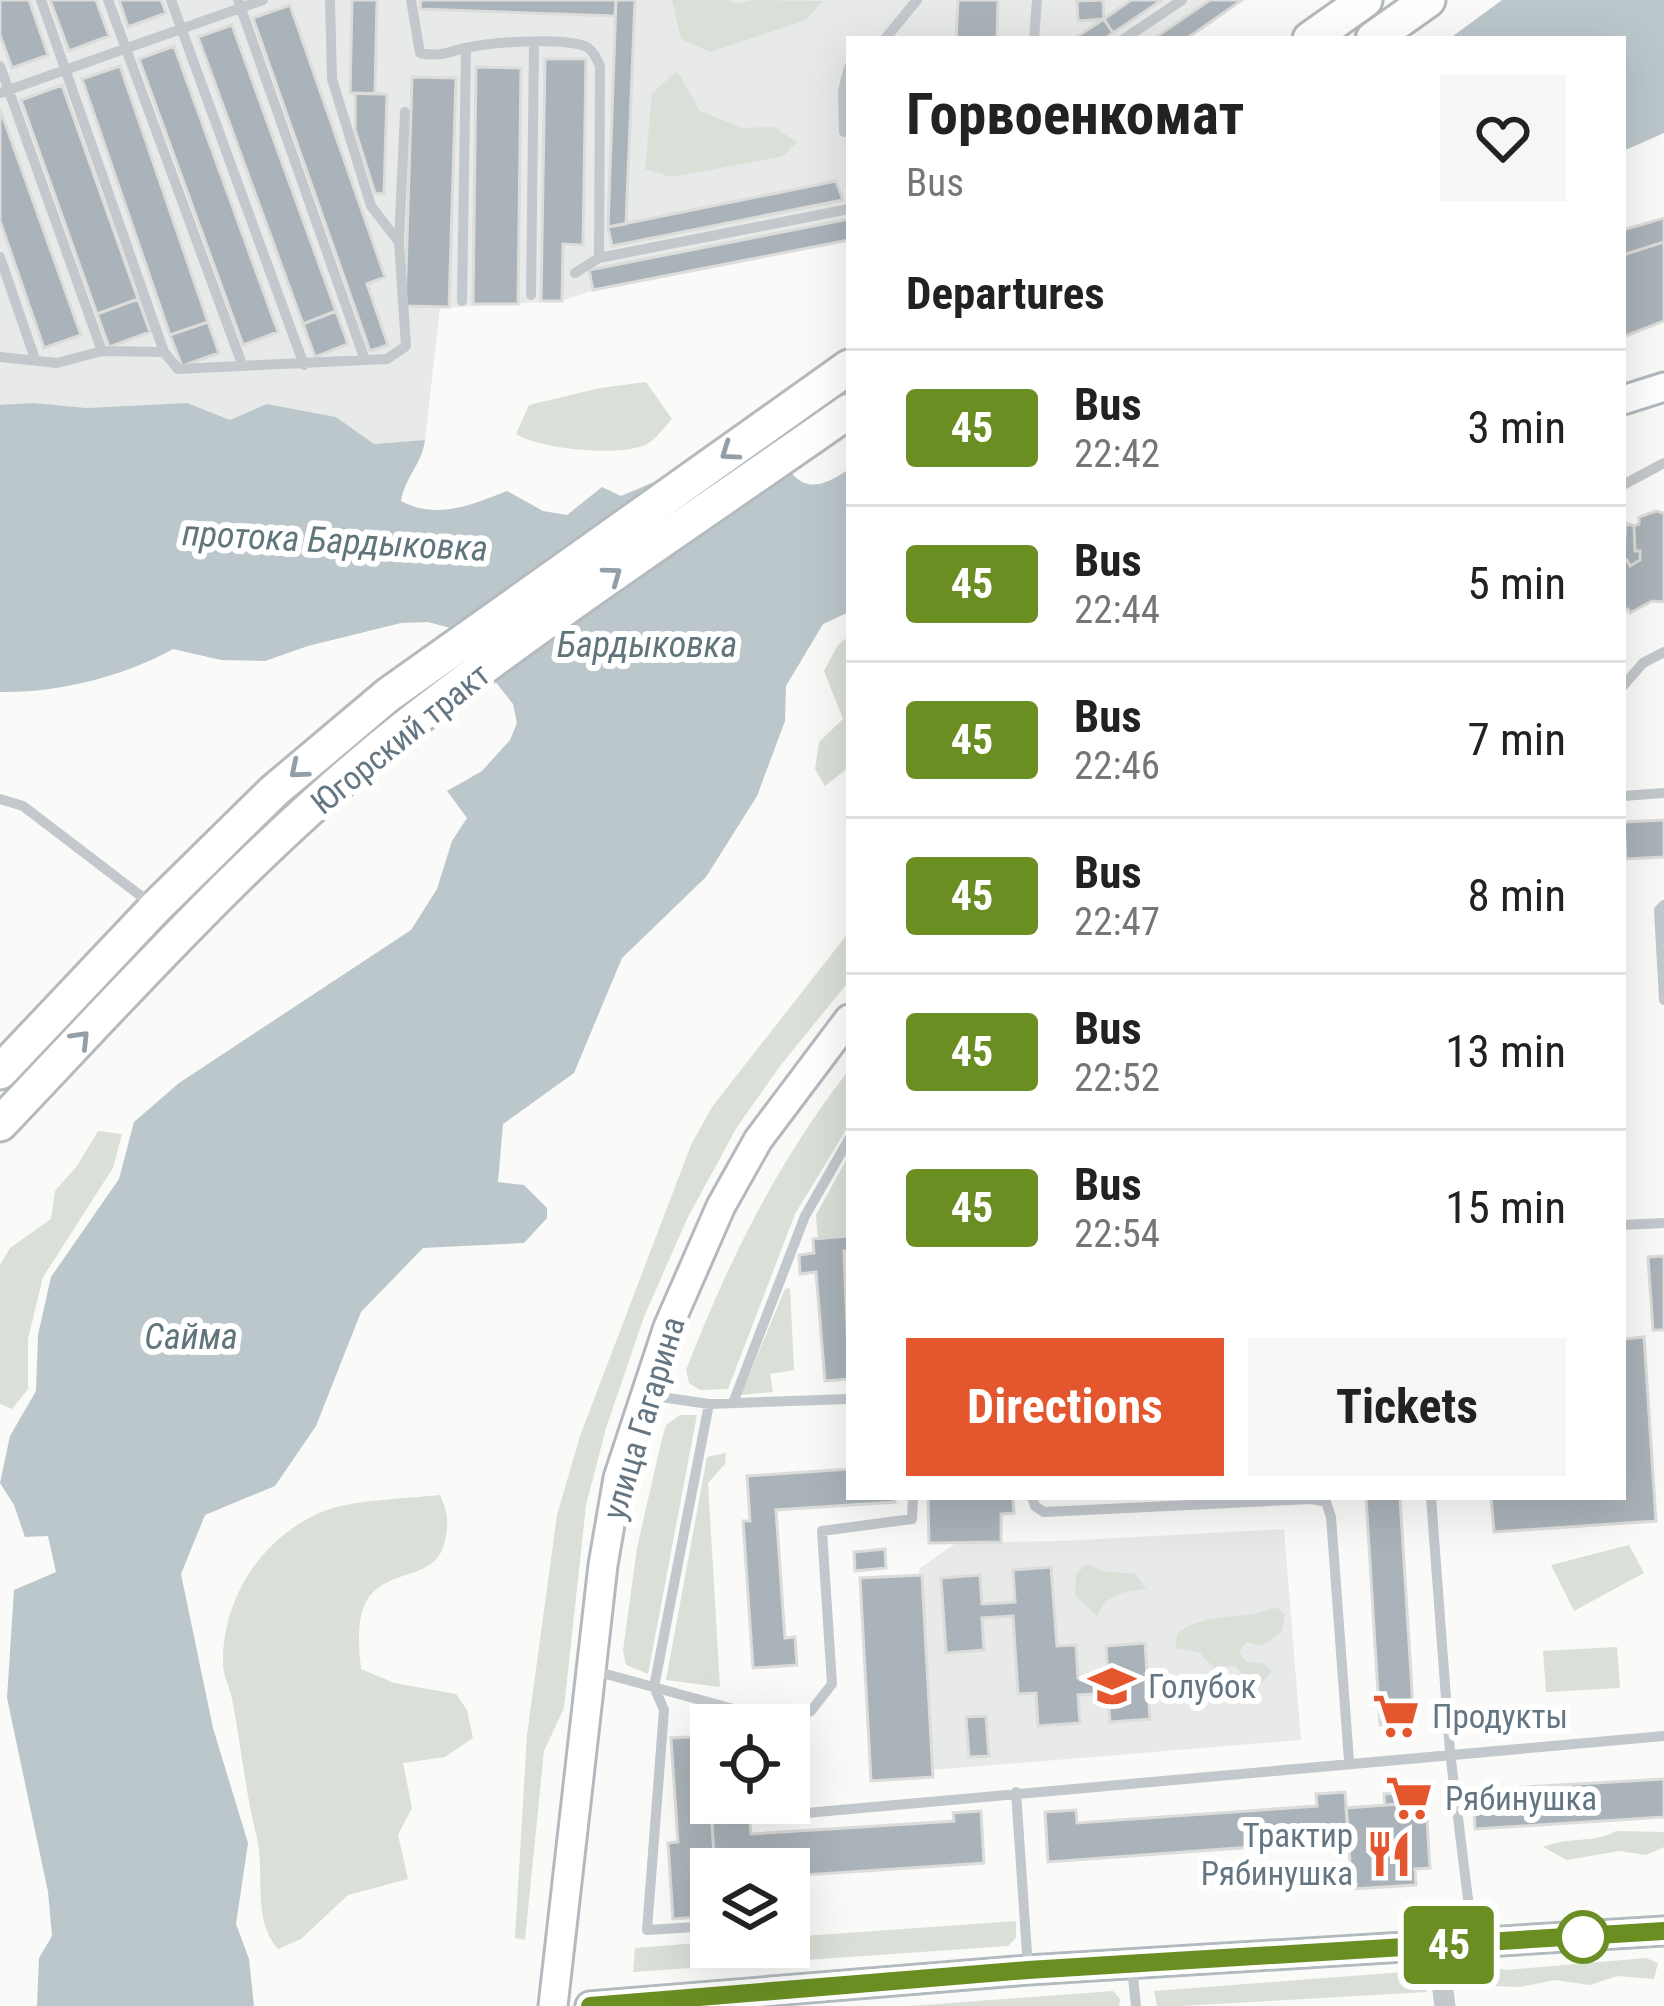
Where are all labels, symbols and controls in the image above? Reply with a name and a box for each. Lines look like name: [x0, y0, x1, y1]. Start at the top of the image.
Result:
button: heart: [1440, 75, 1566, 201]
text: Горвоенкомат: [906, 81, 1244, 148]
text: Bus: [906, 160, 964, 206]
text: Departures: [906, 267, 1105, 320]
text: Bus: [1074, 378, 1142, 431]
text: 3 min: [1467, 401, 1566, 454]
text: 45: [951, 403, 993, 452]
text: 22:42: [1074, 431, 1160, 477]
one-way arrow: [721, 437, 742, 459]
water label: протока Бардыковка: [181, 512, 489, 570]
text: Bus: [1074, 534, 1142, 587]
text: 5 min: [1467, 557, 1566, 610]
text: 45: [951, 559, 993, 608]
one-way arrow: [600, 567, 622, 589]
text: 22:44: [1074, 587, 1160, 633]
water label: Бардыковка: [557, 624, 737, 666]
street label: Югорский тракт: [303, 655, 497, 822]
text: Bus: [1074, 690, 1142, 743]
text: 7 min: [1467, 713, 1566, 766]
text: 45: [951, 715, 993, 764]
text: 22:46: [1074, 743, 1160, 789]
one-way arrow: [290, 756, 312, 778]
text: Bus: [1074, 846, 1142, 899]
text: 8 min: [1467, 869, 1566, 922]
text: 45: [951, 871, 993, 920]
text: 22:47: [1074, 899, 1160, 945]
text: Bus: [1074, 1002, 1142, 1055]
text: 13 min: [1445, 1025, 1566, 1078]
text: 45: [951, 1027, 993, 1076]
one-way arrow: [66, 1031, 88, 1053]
text: 22:52: [1074, 1055, 1160, 1101]
text: Bus: [1074, 1158, 1142, 1211]
text: 15 min: [1445, 1181, 1566, 1234]
text: 45: [951, 1183, 993, 1232]
text: 22:54: [1074, 1211, 1160, 1257]
street label: улица Гагарина: [594, 1312, 693, 1524]
water label: Сайма: [144, 1316, 238, 1358]
button: Directions: [906, 1338, 1224, 1476]
button: Tickets: [1248, 1338, 1566, 1476]
school or university icon: Голубок: [1087, 1661, 1137, 1711]
place label: Голубок: [1148, 1667, 1257, 1706]
supermarket icon: Продукты: [1371, 1691, 1421, 1741]
place label: Продукты: [1432, 1697, 1568, 1736]
map controls: [690, 1704, 810, 1968]
button: locate: [690, 1704, 810, 1824]
supermarket icon: Рябинушка: [1384, 1773, 1434, 1823]
place label: Рябинушка: [1445, 1779, 1597, 1818]
place label: Трактир Рябинушка: [1201, 1816, 1353, 1893]
restaurant icon: Трактир Рябинушка: [1364, 1829, 1414, 1879]
button: layers: [690, 1848, 810, 1968]
line badge: 45: [1395, 1906, 1503, 1984]
unlabelled marker: [1558, 1912, 1608, 1962]
text: 45: [1428, 1920, 1470, 1969]

